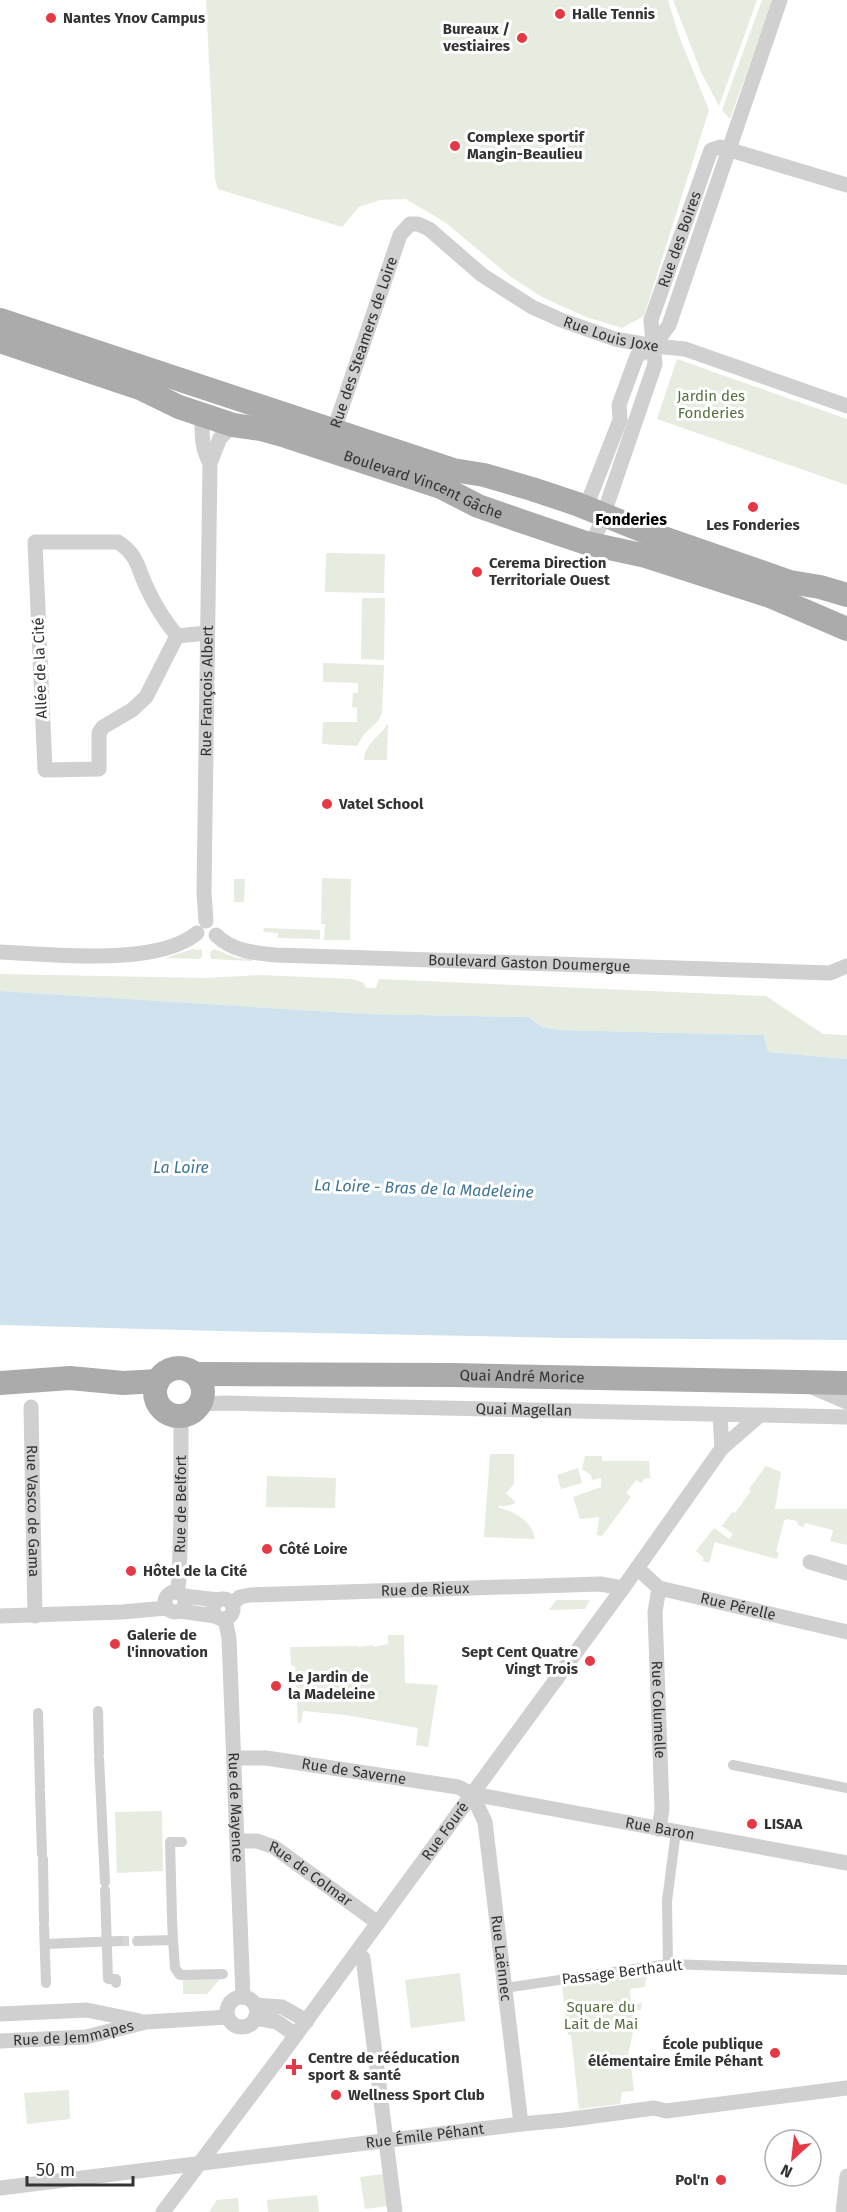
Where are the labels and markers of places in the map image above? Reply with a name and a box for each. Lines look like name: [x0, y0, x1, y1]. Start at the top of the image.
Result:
place label: Halle Tennis: [572, 5, 655, 23]
marker: Halle Tennis: [553, 7, 567, 21]
place label: Nantes Ynov Campus: [63, 9, 205, 27]
marker: Nantes Ynov Campus: [44, 11, 58, 25]
place label: Bureaux / vestiaires: [442, 20, 510, 55]
marker: Bureaux / vestiaires: [515, 31, 529, 45]
place label: Complexe sportif Mangin-Beaulieu: [467, 128, 585, 163]
marker: Complexe sportif Mangin-Beaulieu: [448, 139, 462, 153]
marker: Les Fonderies: [746, 500, 760, 514]
place label: Les Fonderies: [706, 516, 800, 534]
place label: Cerema Direction Territoriale Ouest: [489, 554, 610, 589]
marker: Cerema Direction Territoriale Ouest: [470, 565, 484, 579]
place label: Vatel School: [338, 795, 424, 813]
marker: Vatel School: [320, 797, 334, 811]
place label: Côté Loire: [279, 1540, 348, 1558]
marker: Côté Loire: [260, 1542, 274, 1556]
place label: Hôtel de la Cité: [143, 1562, 247, 1580]
marker: Hôtel de la Cité: [124, 1564, 138, 1578]
place label: Galerie de l'innovation: [127, 1626, 208, 1661]
marker: Galerie de l'innovation: [108, 1637, 122, 1651]
place label: Sept Cent Quatre Vingt Trois: [461, 1643, 578, 1678]
marker: Sept Cent Quatre Vingt Trois: [583, 1654, 597, 1668]
place label: Le Jardin de la Madeleine: [288, 1668, 375, 1703]
marker: Le Jardin de la Madeleine: [269, 1679, 283, 1693]
place label: LISAA: [764, 1815, 803, 1833]
marker: LISAA: [745, 1817, 759, 1831]
place label: École publique élémentaire Émile Péhant: [588, 2035, 763, 2070]
marker: École publique élémentaire Émile Péhant: [768, 2046, 782, 2060]
place label: Centre de rééducation sport & santé: [308, 2049, 460, 2084]
marker: Centre de rééducation sport & santé: [285, 2058, 303, 2076]
place label: Wellness Sport Club: [348, 2086, 485, 2104]
marker: Wellness Sport Club: [329, 2088, 343, 2102]
place label: Pol'n: [675, 2171, 709, 2189]
marker: Pol'n: [714, 2173, 728, 2187]

